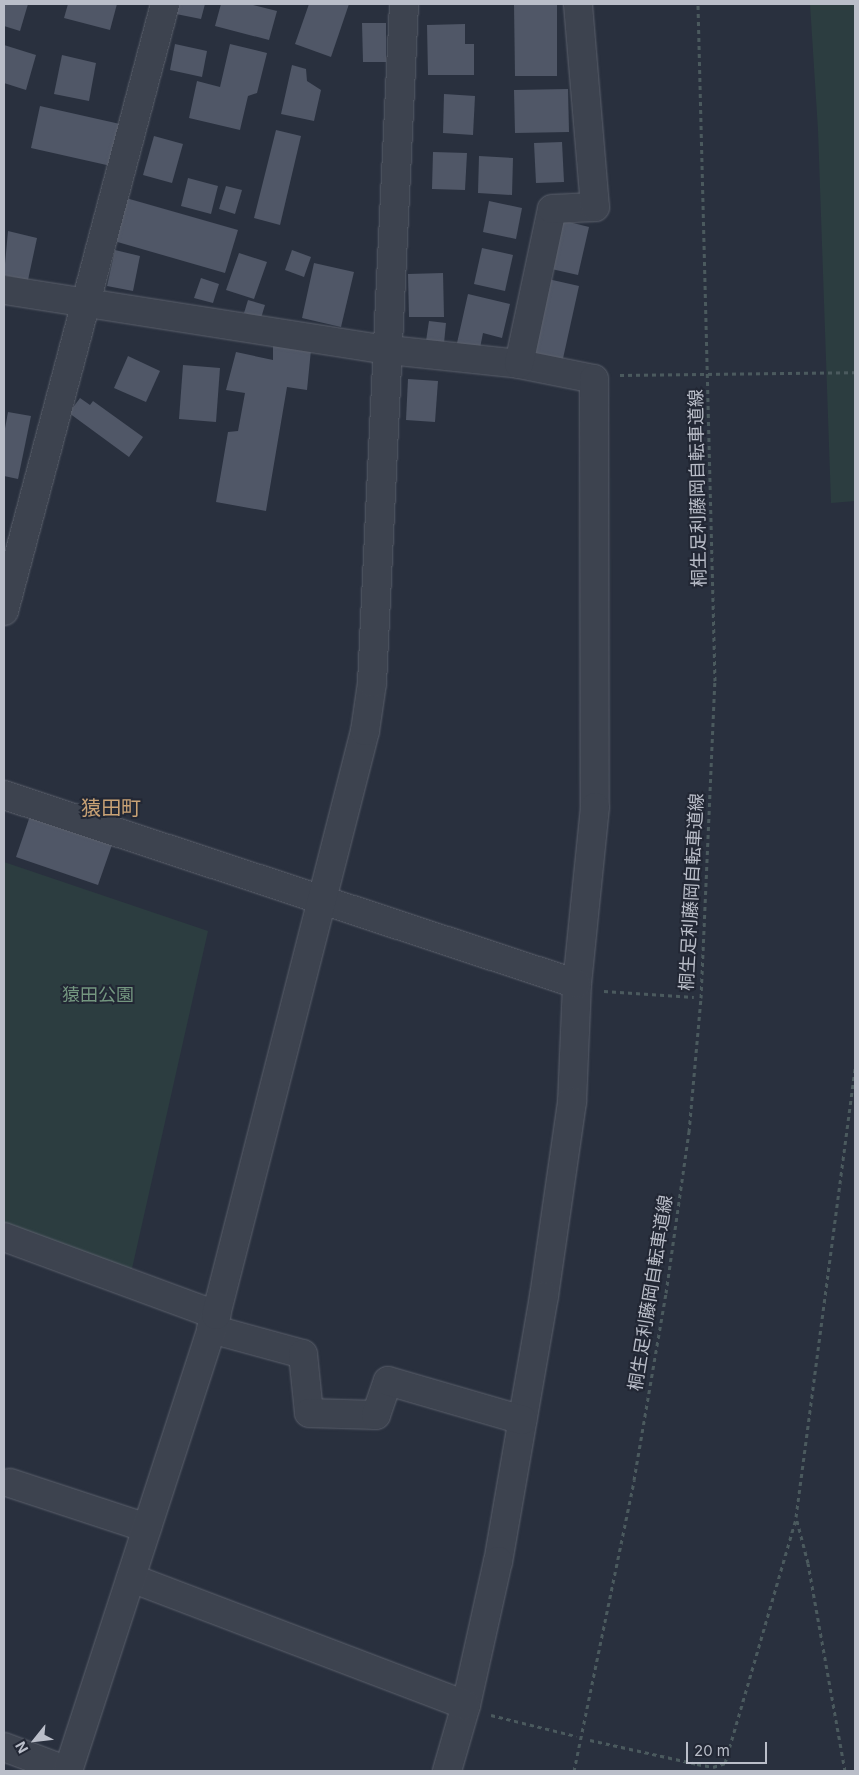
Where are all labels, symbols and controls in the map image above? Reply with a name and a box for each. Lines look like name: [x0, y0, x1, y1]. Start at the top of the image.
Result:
street label: 桐生足利藤岡自転車道線: [685, 389, 711, 587]
street label: 桐生足利藤岡自転車道線: [676, 793, 708, 991]
district label: 猿田町: [81, 796, 141, 820]
park label: 猿田公園: [62, 984, 134, 1006]
street label: 桐生足利藤岡自転車道線: [625, 1194, 677, 1392]
north arrow: [10, 1715, 60, 1765]
scale bar: [689, 1732, 770, 1764]
text: N: [11, 1739, 31, 1756]
text: 20 m: [694, 1741, 730, 1760]

